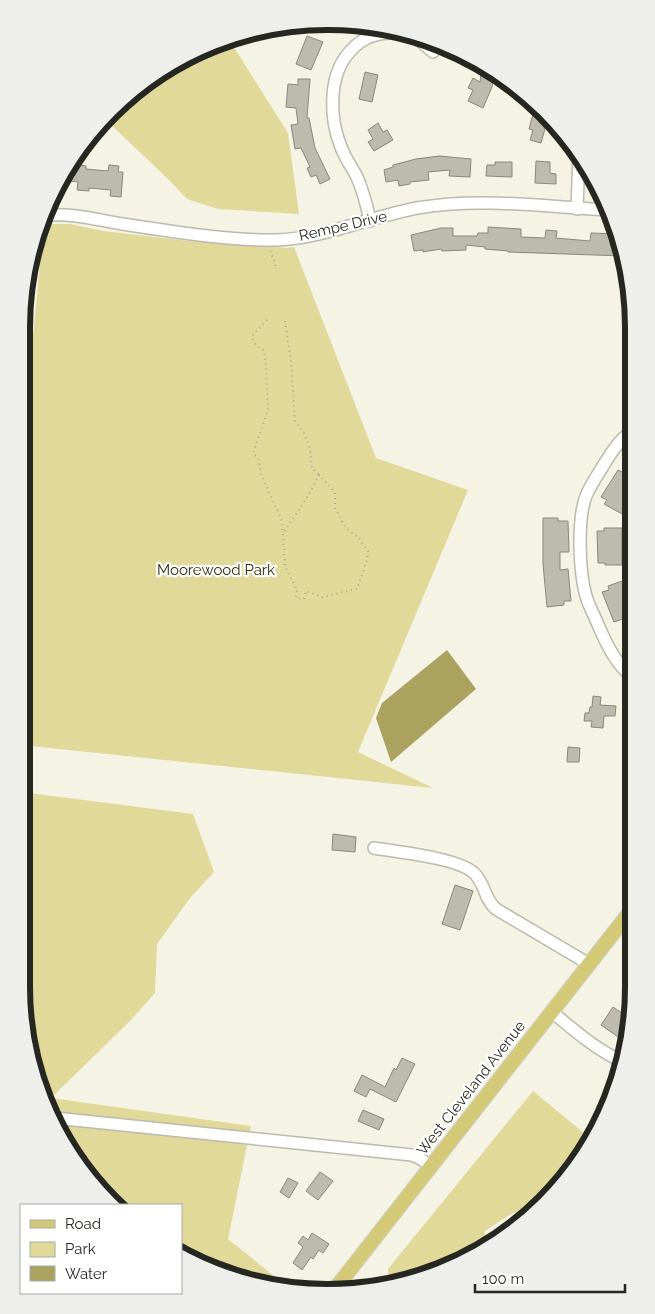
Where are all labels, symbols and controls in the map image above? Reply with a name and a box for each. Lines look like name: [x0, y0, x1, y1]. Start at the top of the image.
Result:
street label: Rempe Drive: [297, 207, 389, 245]
park label: Moorewood Park: [157, 561, 275, 579]
street label: West Cleveland Avenue: [413, 1017, 529, 1159]
legend: [20, 1204, 182, 1294]
text: Road: [65, 1215, 101, 1233]
text: Park: [65, 1240, 96, 1258]
scale bar: [475, 1262, 625, 1294]
text: Water: [65, 1265, 108, 1283]
text: 100 m: [482, 1270, 524, 1288]

